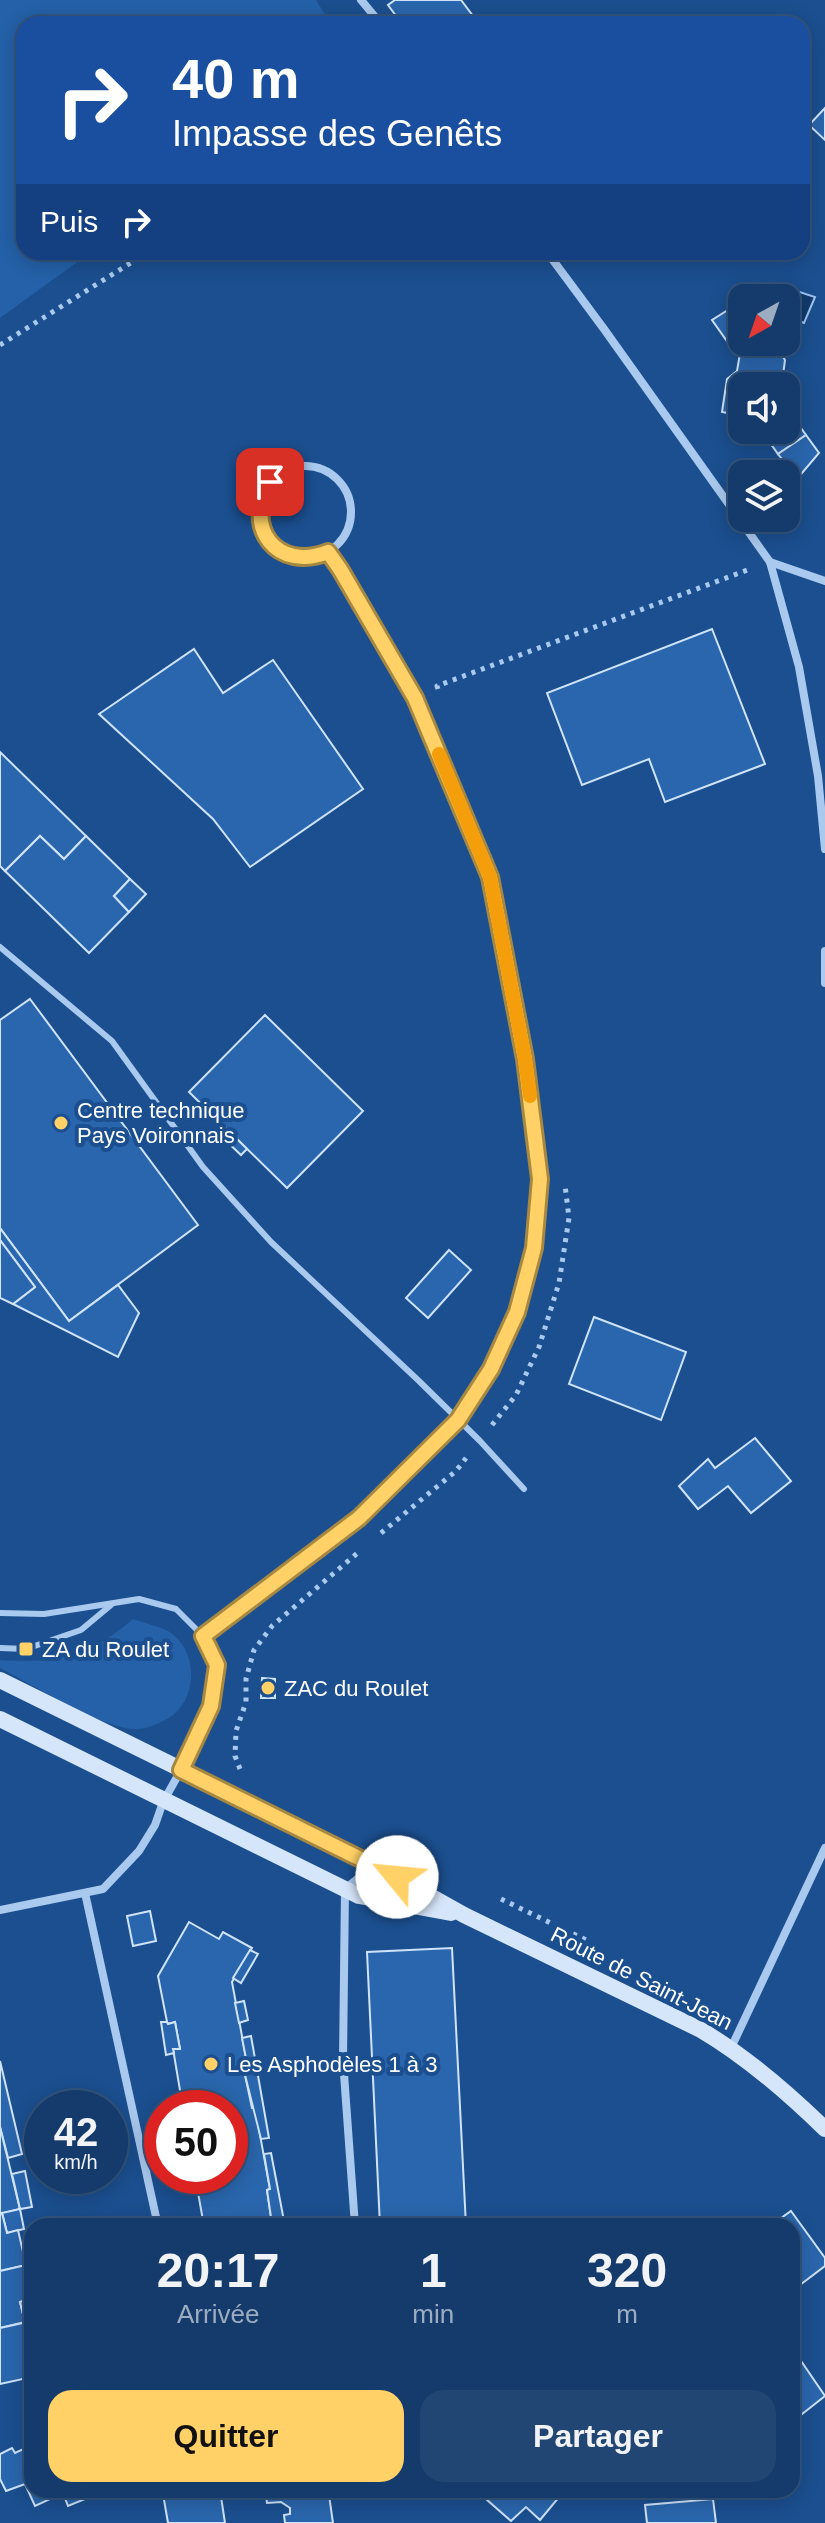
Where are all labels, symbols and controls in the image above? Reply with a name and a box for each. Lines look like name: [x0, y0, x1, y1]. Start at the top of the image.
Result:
text: 40 m: [172, 47, 300, 110]
icon: right: [40, 48, 144, 152]
text: Impasse des Genêts: [172, 113, 502, 154]
icon: right: [114, 200, 158, 244]
text: Puis: [40, 205, 98, 238]
north arrow: [728, 284, 800, 356]
map controls: [728, 284, 800, 532]
button: sound: [728, 372, 800, 444]
pin: [236, 448, 304, 516]
icon: arrive: [248, 460, 292, 504]
button: layers: [728, 460, 800, 532]
place label: Centre technique Pays Voironnais: [77, 1098, 245, 1148]
marker: Centre technique Pays Voironnais: [52, 1114, 70, 1132]
place label: ZA du Roulet: [42, 1637, 169, 1662]
marker: ZA du Roulet: [17, 1640, 35, 1658]
place label: ZAC du Roulet: [284, 1676, 428, 1701]
marker: ZAC du Roulet: [259, 1679, 277, 1697]
position arrow: [355, 1835, 439, 1919]
street label: Route de Saint-Jean: [547, 1922, 737, 2035]
place label: Les Asphodèles 1 à 3: [227, 2052, 437, 2077]
marker: Les Asphodèles 1 à 3: [202, 2055, 220, 2073]
speed limit sign: 50: [144, 2090, 248, 2194]
text: 42: [54, 2110, 98, 2154]
text: km/h: [54, 2151, 98, 2173]
text: 20:17: [157, 2244, 280, 2297]
text: 1: [420, 2244, 447, 2297]
text: 320: [587, 2244, 667, 2297]
text: Arrivée: [177, 2299, 259, 2329]
text: min: [412, 2299, 454, 2329]
text: m: [616, 2299, 638, 2329]
button: Quitter: [48, 2390, 404, 2482]
button: Partager: [420, 2390, 776, 2482]

